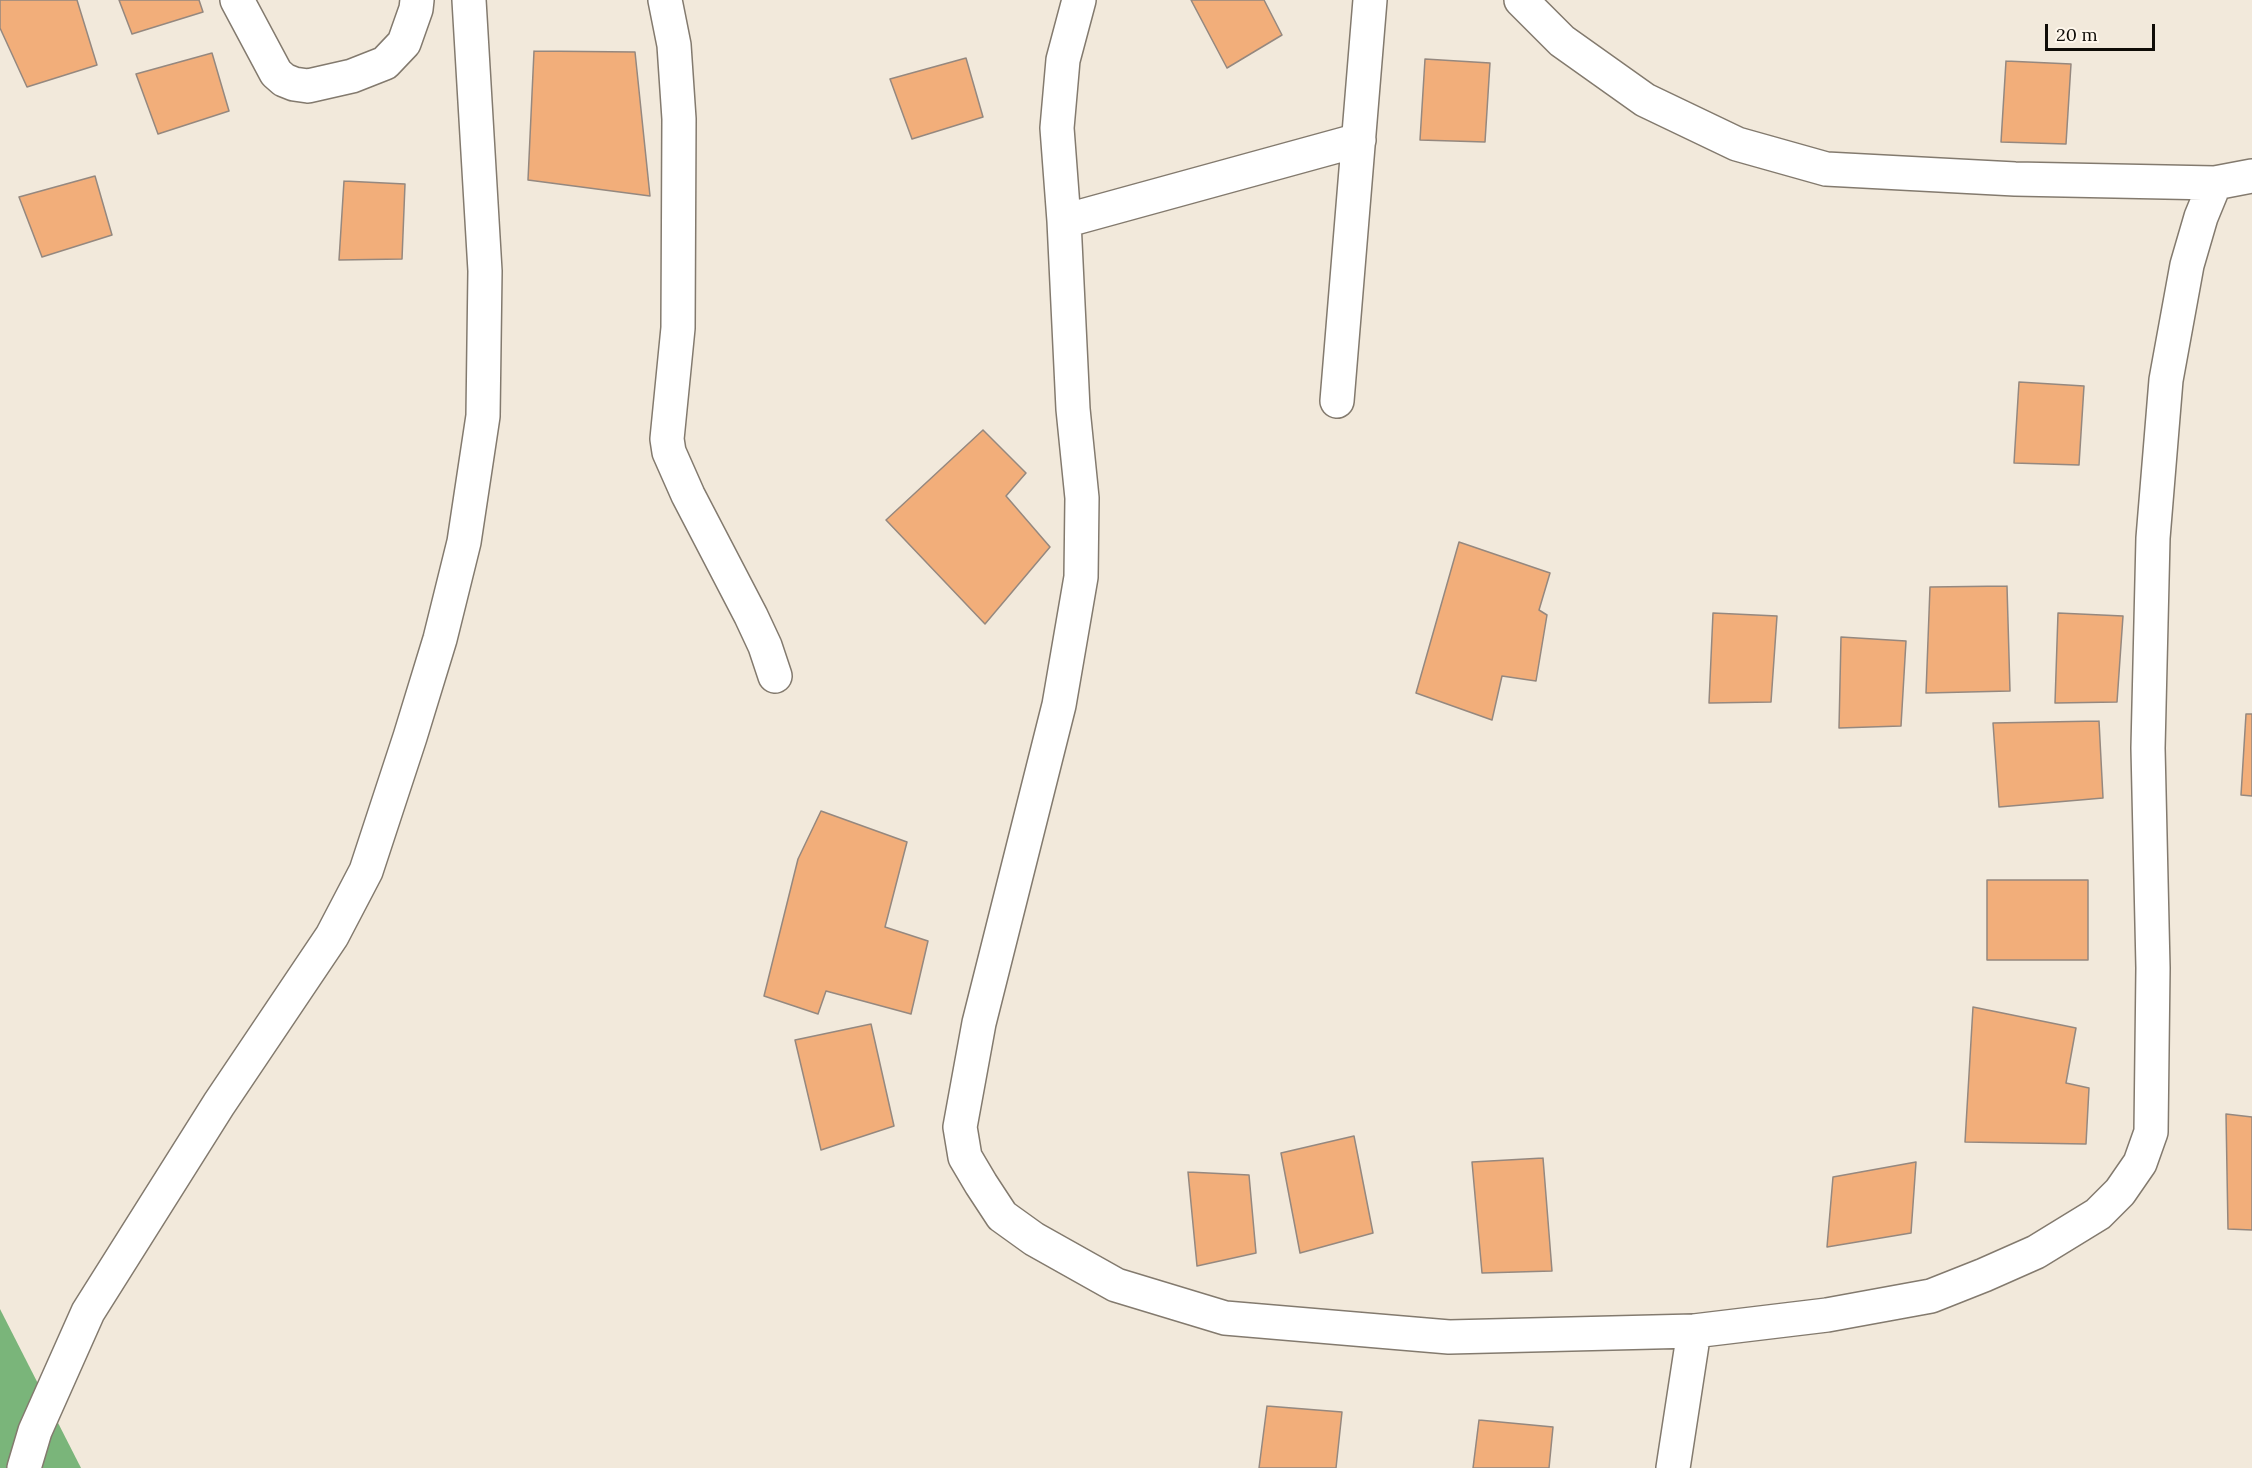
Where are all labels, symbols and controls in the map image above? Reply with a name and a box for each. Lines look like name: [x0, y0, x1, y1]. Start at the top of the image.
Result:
scale bar: [2048, 12, 2158, 50]
text: 20 m: [2056, 23, 2098, 46]

